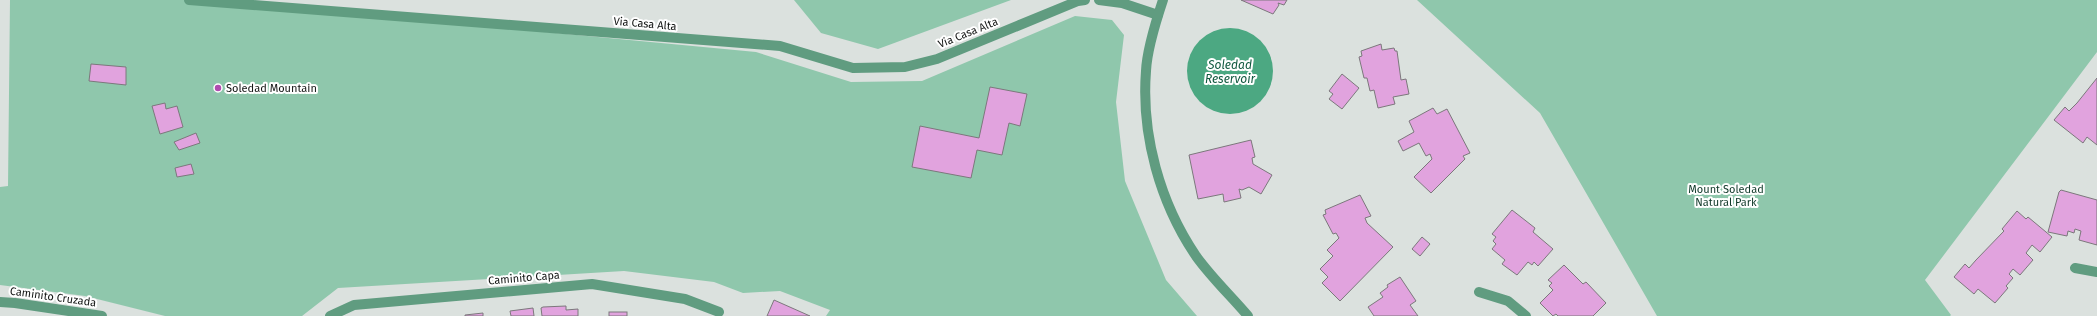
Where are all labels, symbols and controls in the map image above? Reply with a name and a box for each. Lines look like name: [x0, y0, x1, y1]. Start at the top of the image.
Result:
street label: Via Casa Alta: [613, 15, 677, 33]
street label: Via Casa Alta: [936, 15, 1000, 51]
water label: Soledad Reservoir: [1205, 58, 1256, 86]
place label: Soledad Mountain: [226, 82, 317, 95]
marker: Soledad Mountain: [213, 83, 223, 93]
park label: Mount Soledad Natural Park: [1688, 183, 1764, 209]
street label: Caminito Capa: [488, 268, 560, 288]
street label: Caminito Cruzada: [9, 285, 97, 309]

